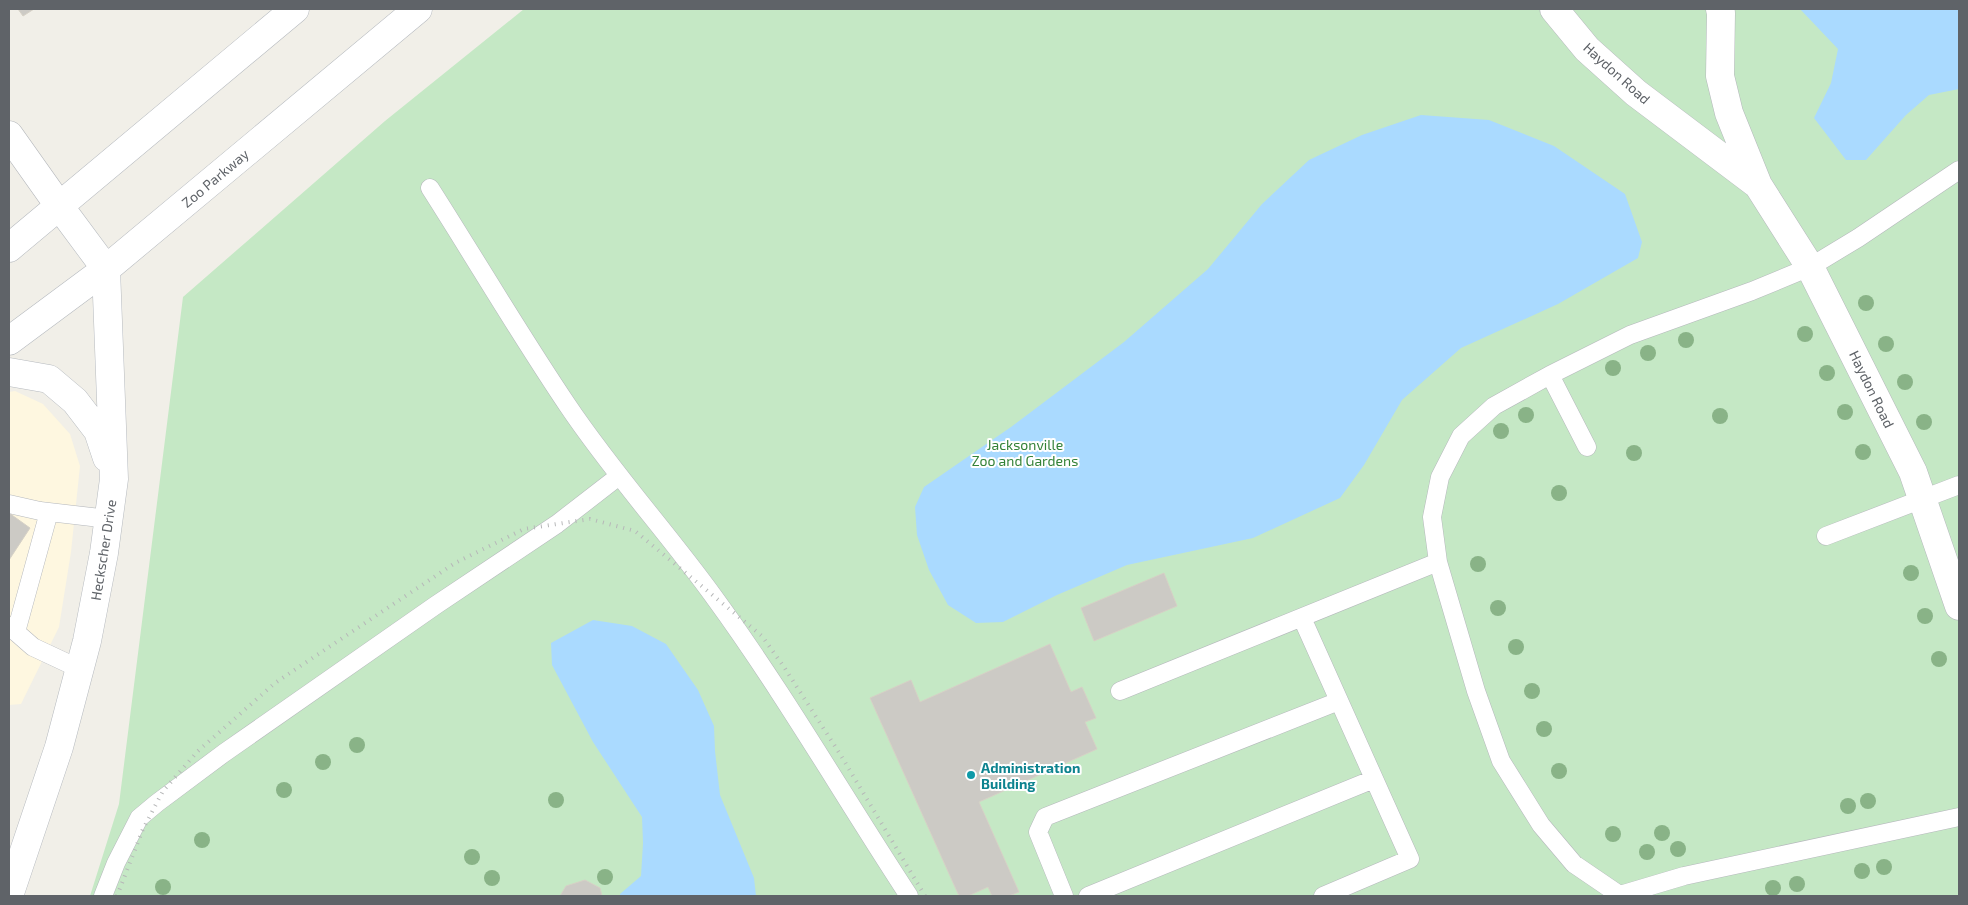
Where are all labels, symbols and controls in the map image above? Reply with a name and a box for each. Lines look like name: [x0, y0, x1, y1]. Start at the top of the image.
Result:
street label: Haydon Road: [1580, 39, 1654, 107]
street label: Zoo Parkway: [178, 145, 252, 211]
street label: Haydon Road: [1846, 348, 1898, 430]
park label: Jacksonville Zoo and Gardens: [972, 436, 1078, 469]
street label: Heckscher Drive: [87, 498, 119, 602]
place label: Administration Building: [981, 759, 1080, 792]
marker: Administration Building: [965, 769, 977, 781]

